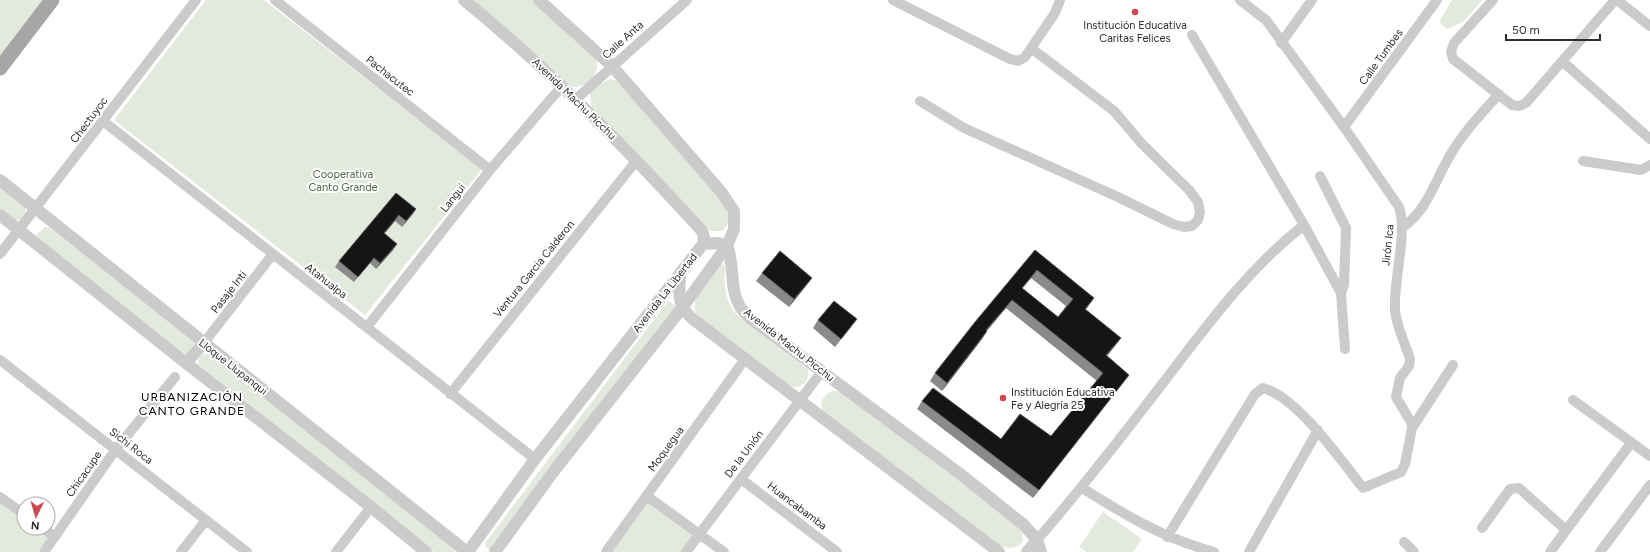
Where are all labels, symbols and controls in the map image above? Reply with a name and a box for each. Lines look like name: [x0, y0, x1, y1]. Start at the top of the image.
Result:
marker: Institución Educativa Caritas Felices: [1130, 7, 1140, 17]
scale bar: [1506, 16, 1600, 42]
street label: Calle Anta: [600, 18, 646, 62]
place label: Institución Educativa Caritas Felices: [1083, 19, 1187, 45]
text: 50 m: [1512, 23, 1540, 37]
street label: Calle Tumbes: [1356, 27, 1406, 87]
street label: Pachacutec: [363, 53, 417, 99]
street label: Avenida Machu Picchu: [529, 56, 619, 142]
street label: Chectuyoc: [67, 94, 111, 146]
park label: Cooperativa Canto Grande: [308, 168, 378, 194]
street label: Langui: [438, 181, 468, 215]
street label: Ventura Garcia Calderon: [491, 218, 577, 320]
street label: Jirón Ica: [1379, 224, 1397, 266]
street label: Avenida La Libertad: [630, 251, 700, 335]
street label: Atahualpa: [302, 261, 350, 301]
street label: Pasaje Inti: [208, 268, 250, 316]
street label: Avenida Machu Picchu: [741, 306, 837, 384]
street label: Lloque Llupanqui: [196, 336, 270, 398]
place label: Institución Educativa Fe y Alegría 25: [1011, 386, 1115, 412]
district label: URBANIZACIÓN CANTO GRANDE: [139, 390, 245, 418]
marker: Institución Educativa Fe y Alegría 25: [998, 393, 1008, 403]
street label: Moquegua: [645, 424, 687, 474]
street label: Sichi Roca: [107, 425, 155, 467]
street label: De la Unión: [722, 428, 766, 480]
street label: Chicacupe: [64, 449, 104, 499]
street label: Huancabamba: [765, 479, 829, 533]
north arrow: [16, 496, 56, 536]
text: N: [30, 519, 40, 532]

